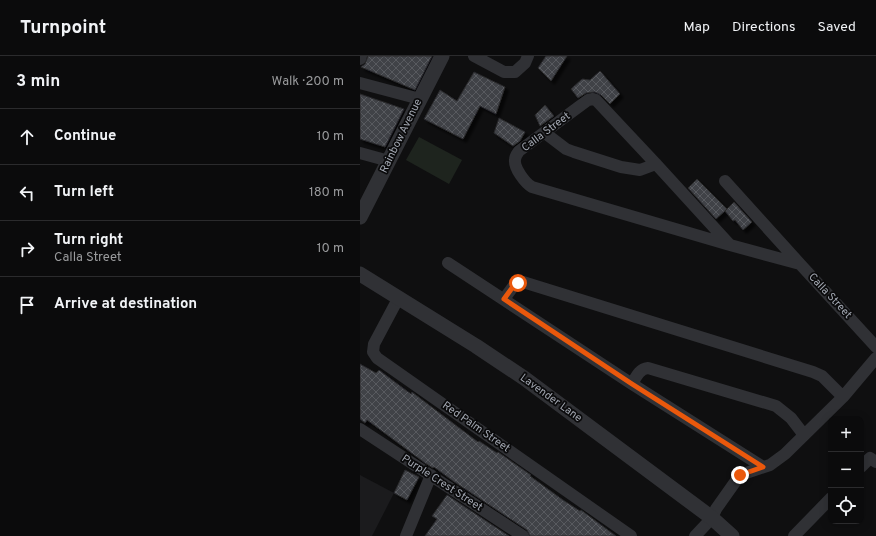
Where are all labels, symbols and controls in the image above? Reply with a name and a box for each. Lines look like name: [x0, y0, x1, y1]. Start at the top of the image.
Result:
text: Turnpoint: [20, 16, 106, 40]
text: Map: [684, 19, 710, 36]
text: Directions: [732, 19, 796, 36]
text: Saved: [818, 19, 856, 36]
text: 3 min: [16, 71, 60, 93]
text: Walk · 200 m: [272, 74, 344, 90]
street label: Rainbow Avenue: [377, 96, 425, 176]
street label: Calla Street: [519, 109, 573, 155]
icon: ahead: [16, 126, 38, 148]
text: Continue: [54, 127, 116, 146]
text: 10 m: [317, 129, 344, 145]
icon: left: [16, 182, 38, 204]
text: Turn left: [54, 183, 114, 202]
text: 180 m: [309, 185, 344, 201]
text: Turn right: [54, 231, 123, 250]
icon: right: [16, 238, 38, 260]
text: 10 m: [317, 241, 344, 257]
text: Calla Street: [54, 250, 122, 266]
street label: Calla Street: [805, 270, 855, 322]
route start: [509, 274, 527, 292]
icon: arrive: [16, 294, 38, 316]
text: Arrive at destination: [54, 295, 197, 314]
street label: Lavender Lane: [517, 371, 585, 425]
street label: Red Palm Street: [439, 398, 513, 456]
map controls: [828, 416, 864, 524]
button: +: [828, 416, 864, 452]
street label: Purple Crest Street: [399, 452, 485, 514]
button: −: [828, 452, 864, 488]
route end: [731, 466, 749, 484]
button: locate: [828, 488, 864, 524]

